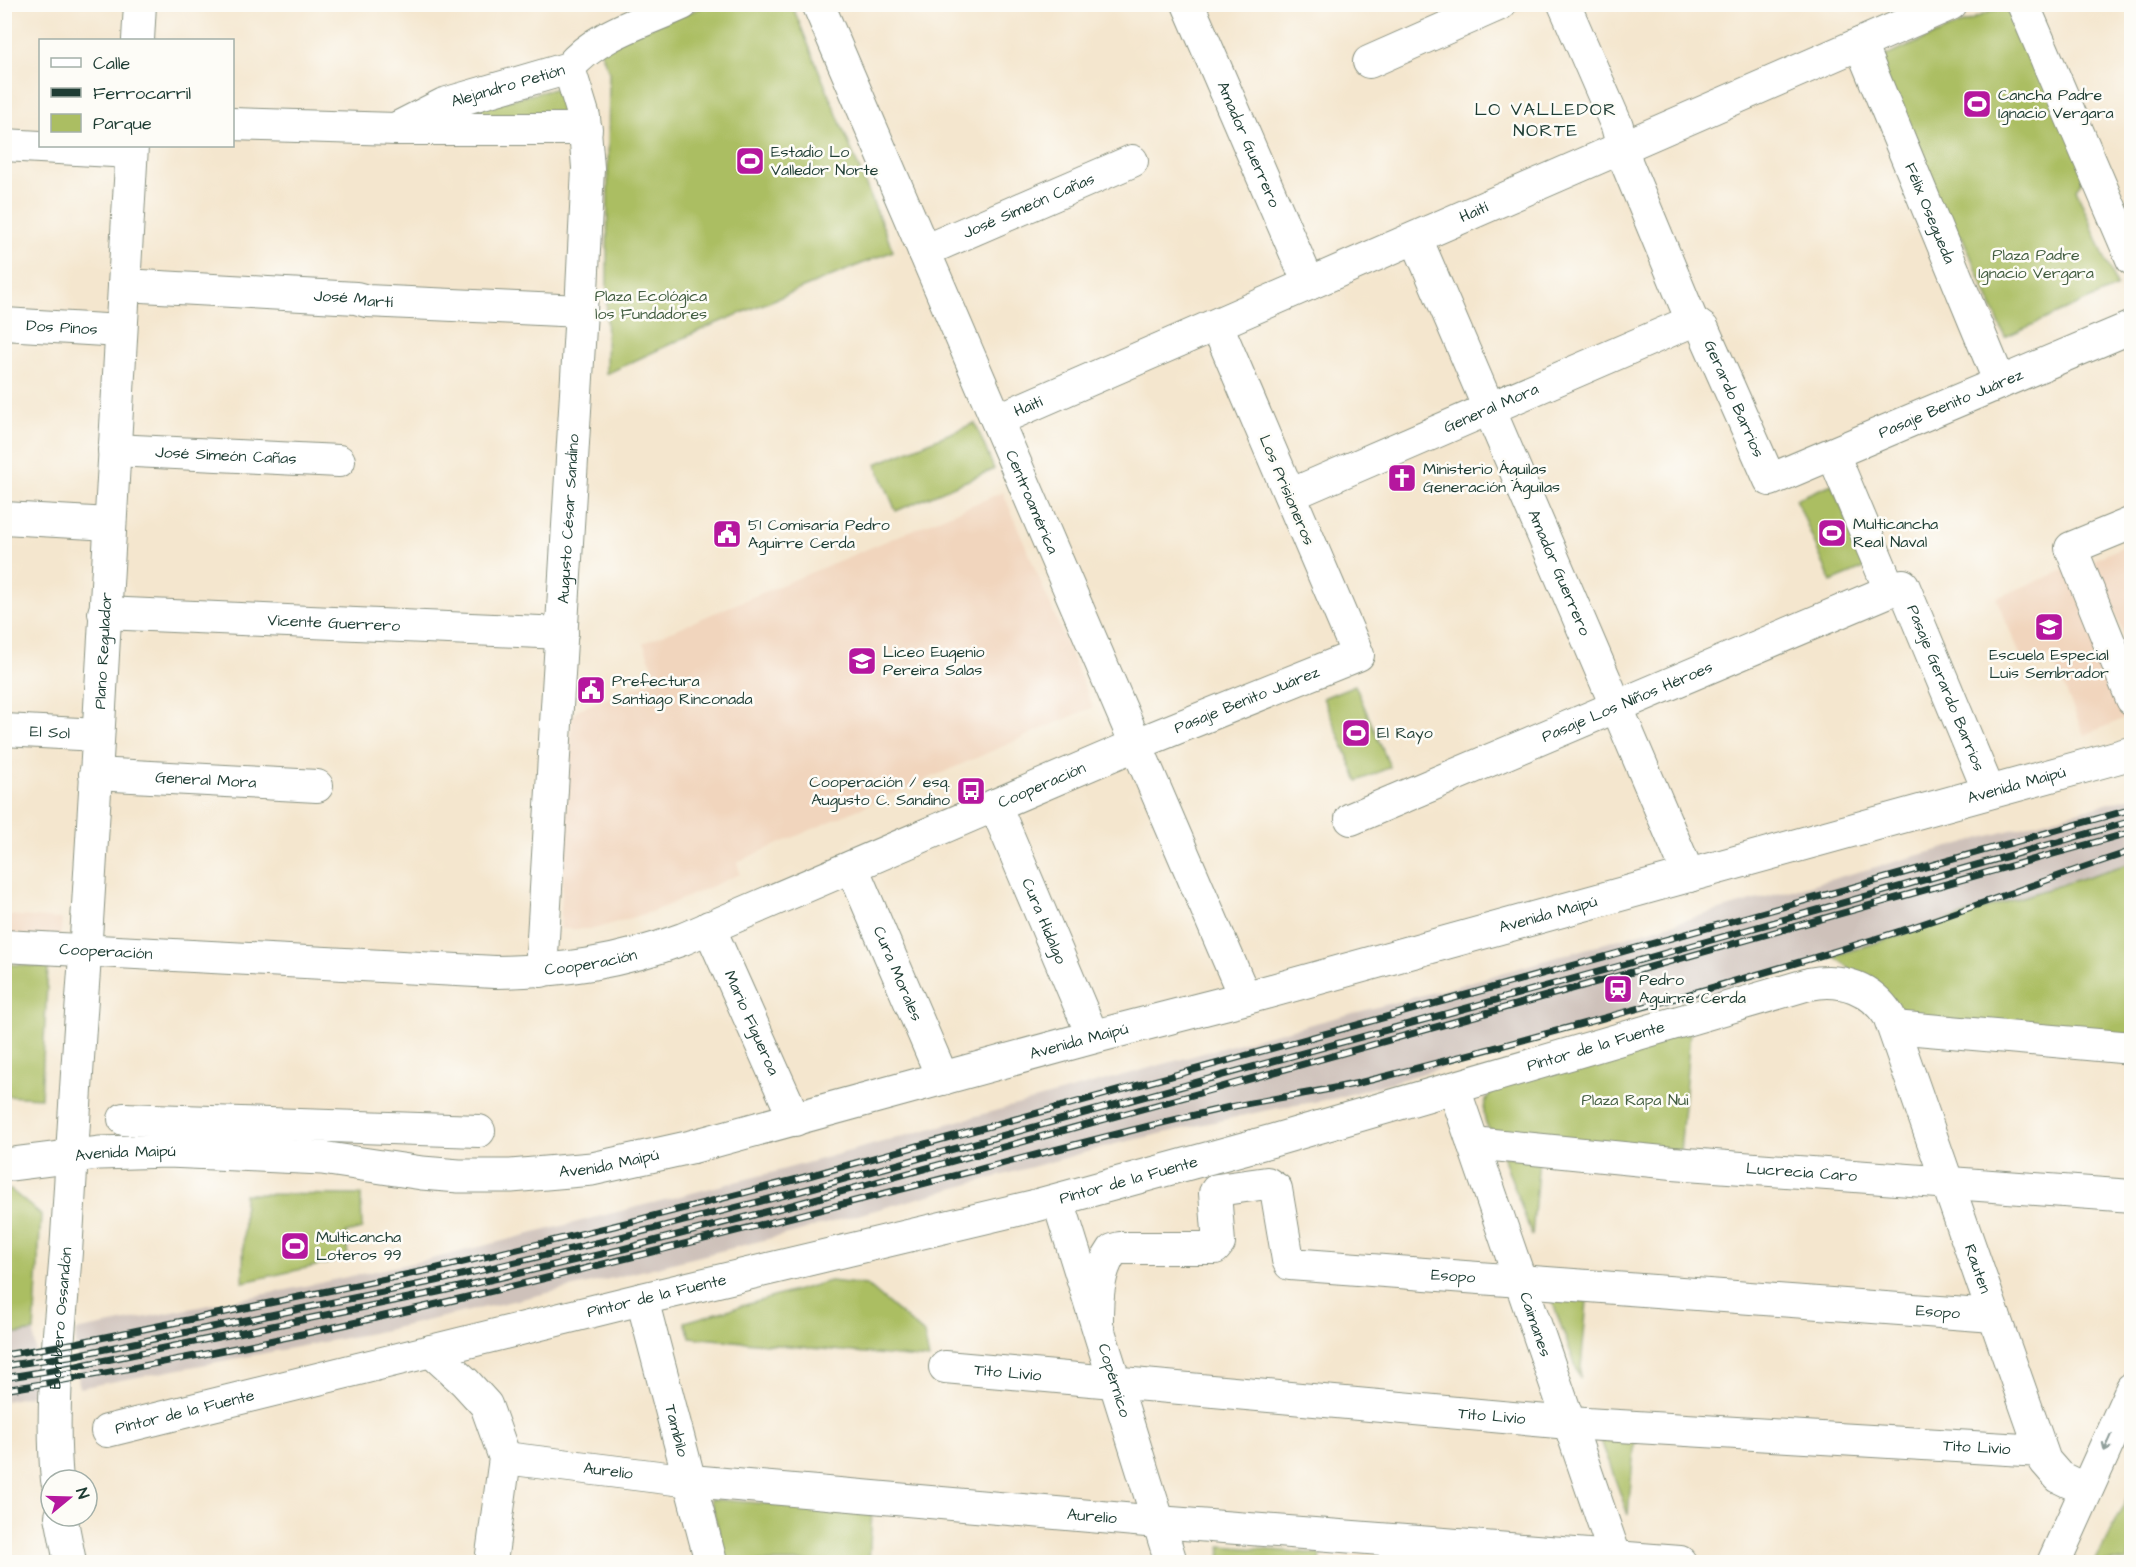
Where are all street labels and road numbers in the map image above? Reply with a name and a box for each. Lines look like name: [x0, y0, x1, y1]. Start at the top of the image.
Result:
street label: Alejandro Petión: [448, 59, 567, 112]
street label: Amador Guerrero: [1212, 78, 1286, 211]
street label: Félix Osegueda: [1899, 159, 1961, 267]
street label: José Simeón Cañas: [959, 168, 1098, 244]
street label: Haití: [1456, 196, 1492, 228]
street label: José Martí: [313, 285, 394, 313]
street label: Dos Pinos: [26, 314, 98, 341]
street label: Gerardo Barrios: [1698, 337, 1770, 461]
street label: Pasaje Benito Juárez: [1875, 363, 2026, 444]
street label: General Mora: [1440, 378, 1542, 438]
street label: Haití: [1010, 390, 1046, 422]
street label: Los Prisioneros: [1254, 431, 1320, 549]
street label: Augusto César Sandino: [552, 433, 585, 604]
street label: José Simeón Cañas: [155, 441, 297, 470]
street label: Centroamérica: [1000, 447, 1064, 557]
street label: Amador Guerrero: [1522, 506, 1596, 639]
street label: Plano Regulador: [89, 591, 117, 710]
street label: Pasaje Gerardo Barrios: [1901, 601, 1990, 774]
street label: Vicente Guerrero: [267, 609, 401, 637]
street label: Pasaje Los Niños Héroes: [1538, 656, 1716, 748]
street label: Pasaje Benito Juárez: [1171, 661, 1323, 739]
street label: El Sol: [29, 720, 71, 744]
street label: Cooperación: [995, 757, 1089, 814]
street label: Avenida Maipú: [1965, 761, 2068, 809]
street label: General Mora: [155, 766, 257, 794]
street label: Cura Hidalgo: [1016, 875, 1072, 967]
street label: Avenida Maipú: [1496, 890, 1600, 938]
street label: Cura Morales: [868, 923, 928, 1024]
street label: Cooperación: [59, 938, 153, 965]
street label: Cooperación: [544, 943, 639, 981]
street label: Mario Figueroa: [719, 967, 785, 1079]
street label: Pintor de la Fuente: [1524, 1016, 1668, 1077]
street label: Avenida Maipú: [1027, 1017, 1131, 1065]
street label: Avenida Maipú: [73, 1140, 176, 1167]
street label: Avenida Maipú: [558, 1143, 661, 1183]
street label: Pintor de la Fuente: [1057, 1150, 1201, 1210]
street label: Lucrecia Caro: [1745, 1157, 1858, 1187]
street label: Rauten: [1959, 1241, 1996, 1296]
street label: Bombero Ossandón: [44, 1246, 77, 1390]
street label: Esopo: [1430, 1263, 1476, 1289]
street label: Pintor de la Fuente: [585, 1268, 729, 1323]
street label: Caimanes: [1514, 1289, 1557, 1360]
street label: Esopo: [1915, 1299, 1961, 1324]
street label: Copérnico: [1092, 1341, 1136, 1420]
street label: Tito Livio: [973, 1359, 1042, 1387]
street label: Pintor de la Fuente: [113, 1384, 257, 1440]
street label: Tambilo: [659, 1402, 694, 1459]
street label: Tito Livio: [1457, 1402, 1526, 1430]
street label: Tito Livio: [1942, 1434, 2011, 1460]
street label: Aurelio: [582, 1457, 634, 1485]
street label: Aurelio: [1066, 1503, 1118, 1529]

